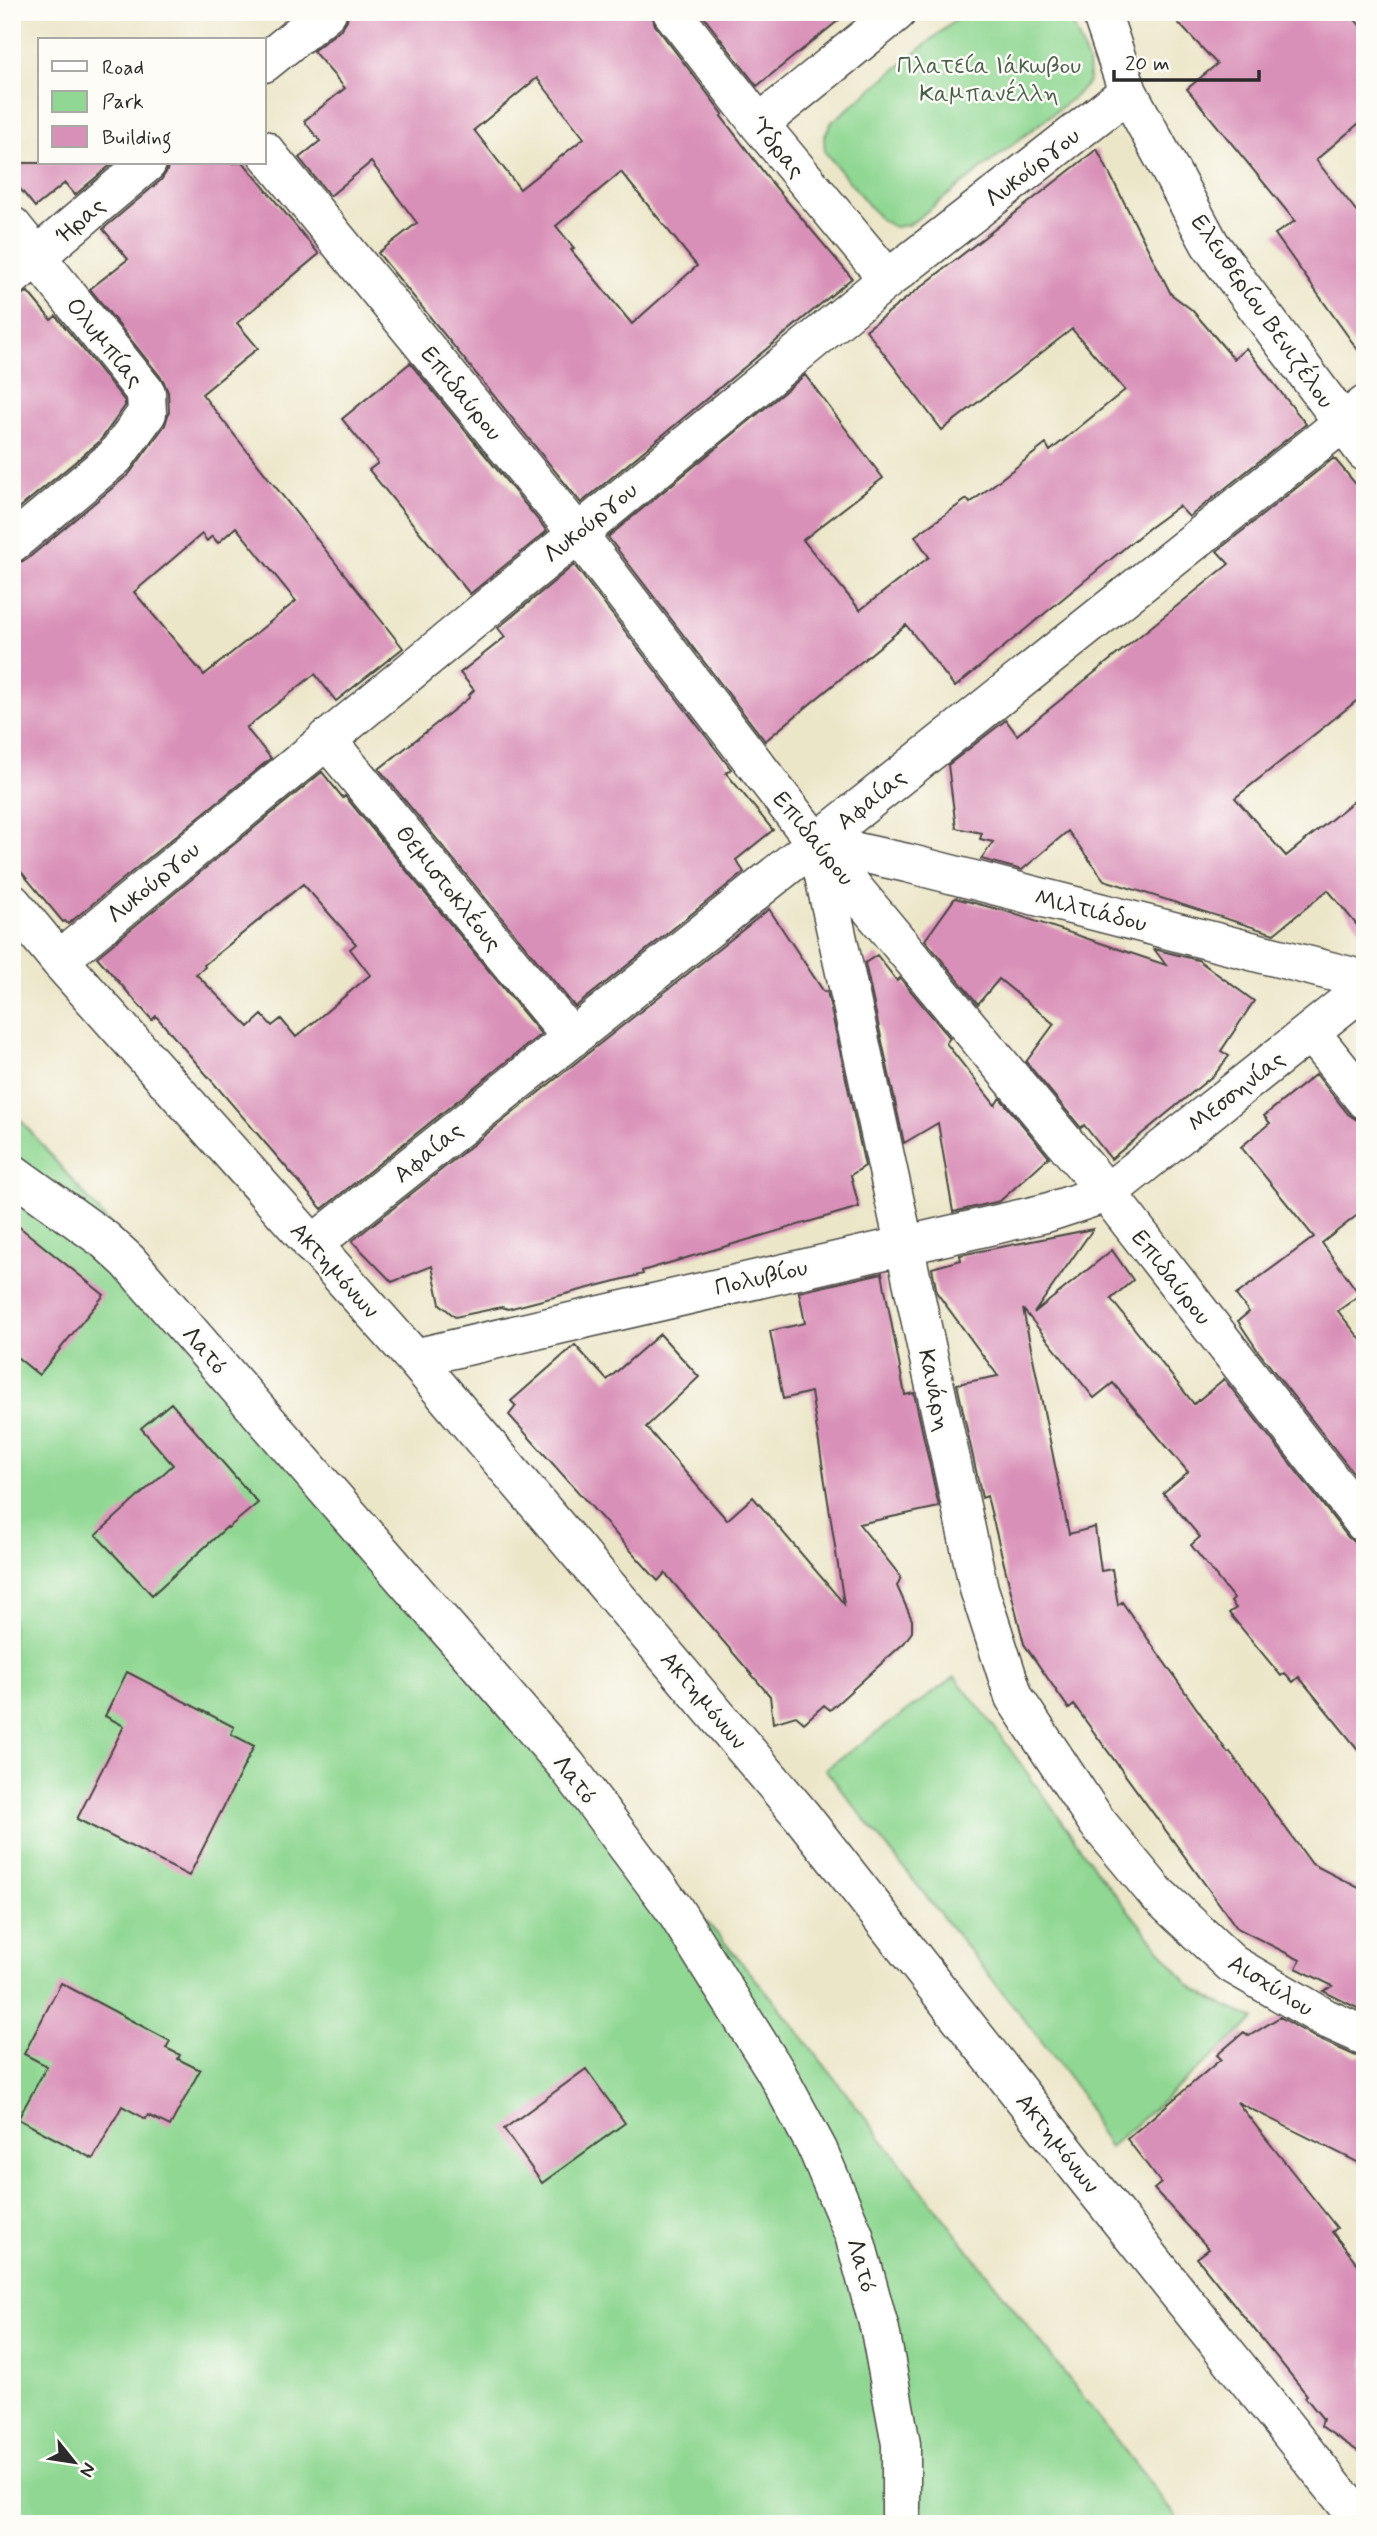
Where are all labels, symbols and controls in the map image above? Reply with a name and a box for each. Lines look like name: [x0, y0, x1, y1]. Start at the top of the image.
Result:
legend: [38, 38, 266, 164]
scale bar: [1114, 38, 1260, 82]
text: 20 m: [1125, 50, 1170, 78]
park label: Πλατεία Ιάκωβου Καμπανέλλη: [897, 51, 1081, 110]
text: Road: [102, 54, 144, 82]
text: Park: [102, 88, 144, 116]
street label: Ύδρας: [743, 111, 811, 185]
street label: Λυκούργου: [979, 121, 1087, 215]
text: Building: [102, 124, 172, 154]
street label: Ήρας: [50, 191, 112, 251]
street label: Ελευθερίου Βενιζέλου: [1183, 208, 1341, 415]
street label: Ολυμπίας: [58, 291, 150, 394]
street label: Επιδαύρου: [413, 340, 509, 448]
street label: Λυκούργου: [537, 476, 645, 571]
street label: Αφαίας: [831, 763, 913, 838]
street label: Επιδαύρου: [765, 785, 861, 893]
street label: Θεμιστοκλέους: [387, 819, 509, 958]
street label: Λυκούργου: [101, 835, 207, 931]
street label: Μιλτιάδου: [1031, 883, 1150, 940]
street label: Μεσσηνίας: [1182, 1045, 1292, 1140]
street label: Αφαίας: [388, 1116, 470, 1191]
street label: Ακτημόνων: [282, 1216, 385, 1326]
street label: Επιδαύρου: [1124, 1224, 1218, 1332]
street label: Πολυβίου: [712, 1253, 811, 1304]
street label: Λατό: [174, 1320, 234, 1382]
street label: Κανάρη: [910, 1346, 957, 1434]
street label: Ακτημόνων: [653, 1645, 753, 1757]
street label: Λατό: [545, 1749, 603, 1811]
street label: Αισχύλου: [1222, 1948, 1319, 2025]
street label: Ακτημόνων: [1008, 2087, 1106, 2200]
street label: Λατό: [838, 2235, 883, 2296]
north arrow: [38, 2428, 108, 2498]
text: N: [73, 2458, 101, 2481]

